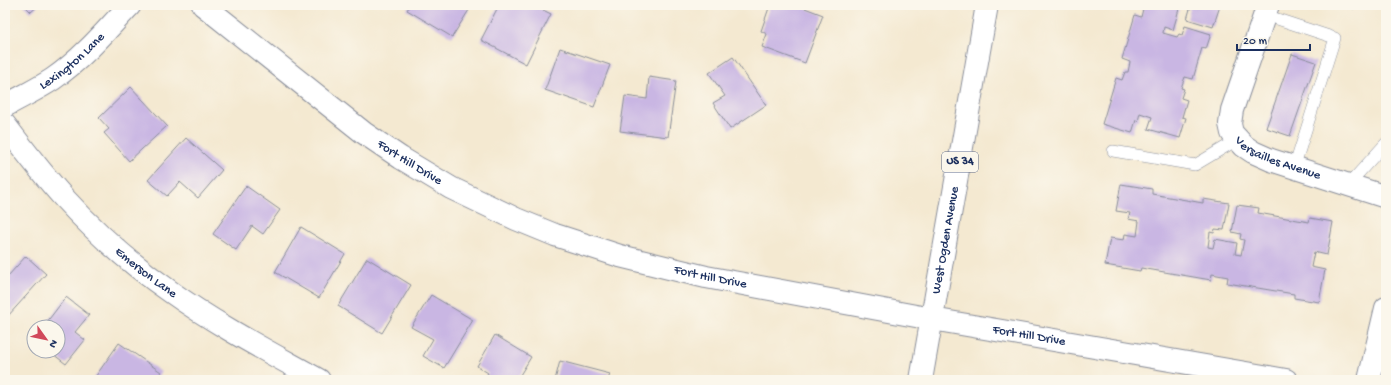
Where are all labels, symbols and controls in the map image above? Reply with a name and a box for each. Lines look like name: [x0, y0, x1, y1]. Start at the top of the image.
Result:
scale bar: [1237, 26, 1310, 52]
street label: Lexington Lane: [37, 29, 108, 93]
text: 20 m: [1243, 35, 1268, 49]
street label: Versailles Avenue: [1231, 132, 1323, 183]
street label: Fort Hill Drive: [373, 136, 445, 189]
road number: US 34: [942, 152, 978, 172]
street label: West Ogden Avenue: [929, 185, 962, 295]
street label: Emerson Lane: [112, 244, 180, 302]
street label: Fort Hill Drive: [672, 262, 748, 292]
north arrow: [26, 319, 66, 359]
street label: Fort Hill Drive: [990, 322, 1067, 349]
text: N: [46, 337, 60, 350]

